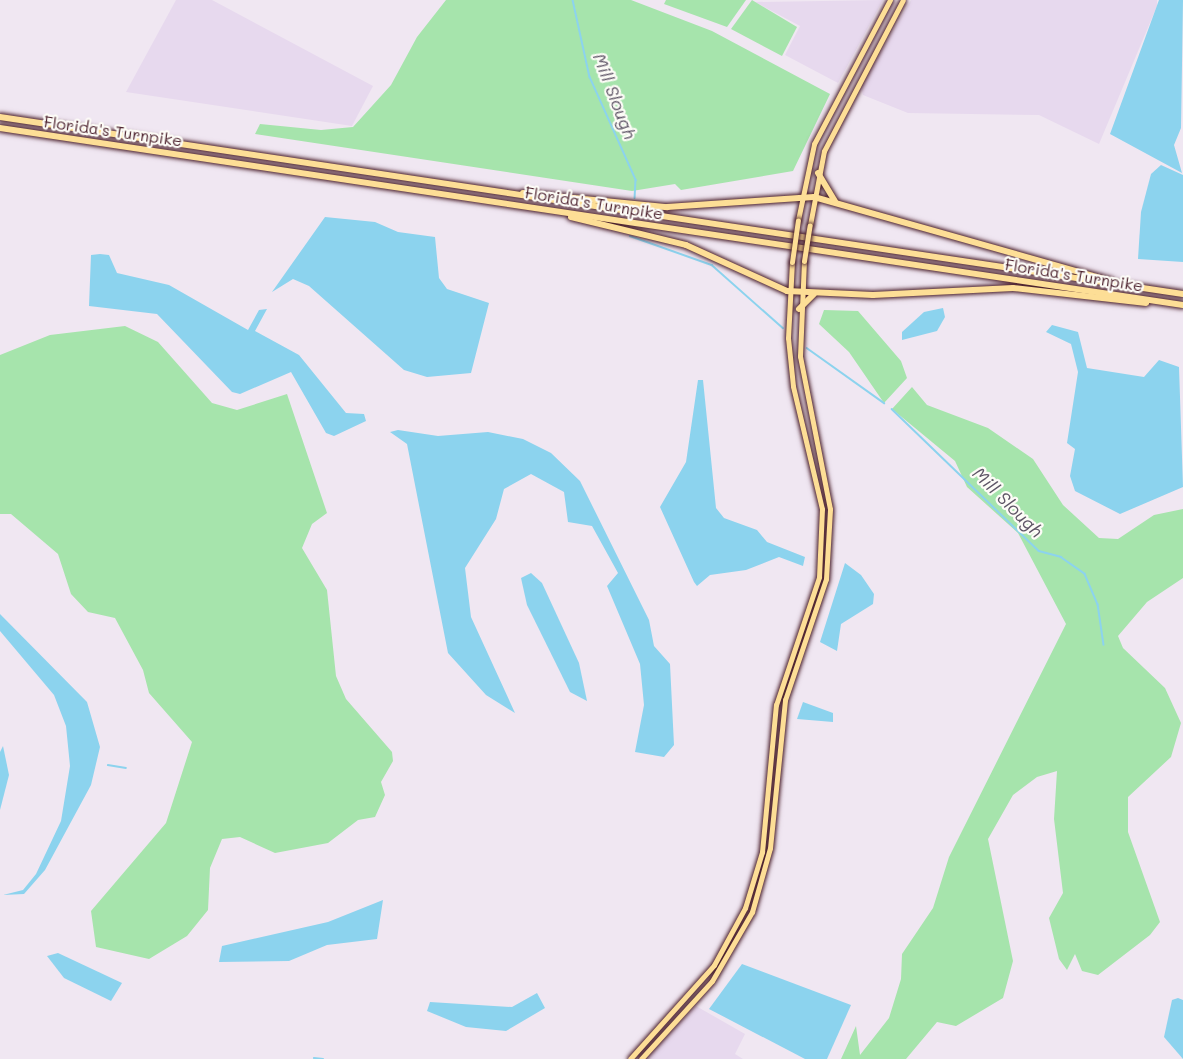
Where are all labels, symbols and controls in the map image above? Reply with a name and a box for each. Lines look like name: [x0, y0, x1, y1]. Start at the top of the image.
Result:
water label: Mill Slough: [589, 50, 641, 142]
street label: Florida's Turnpike: [43, 112, 183, 150]
street label: Florida's Turnpike: [524, 183, 664, 223]
street label: Florida's Turnpike: [1004, 255, 1144, 295]
water label: Mill Slough: [968, 462, 1048, 542]

